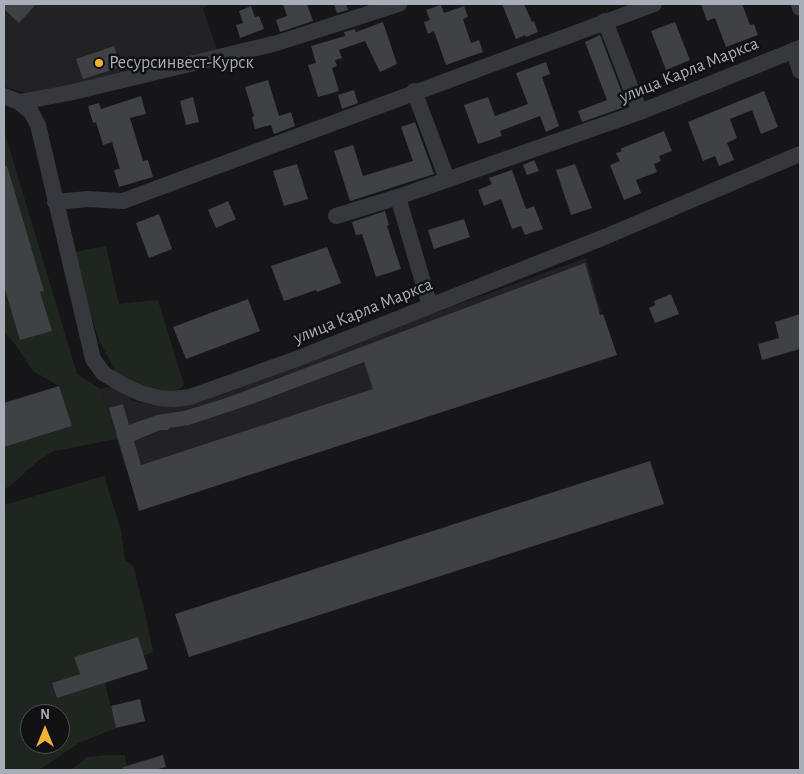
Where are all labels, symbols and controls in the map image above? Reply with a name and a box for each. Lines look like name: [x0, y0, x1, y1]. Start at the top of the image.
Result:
street label: улица Карла Маркса: [616, 32, 762, 108]
place label: Ресурсинвест-Курск: [109, 52, 254, 74]
marker: Ресурсинвест-Курск: [93, 57, 105, 69]
street label: улица Карла Маркса: [290, 273, 436, 349]
north arrow: [20, 704, 70, 754]
text: N: [40, 708, 50, 722]

